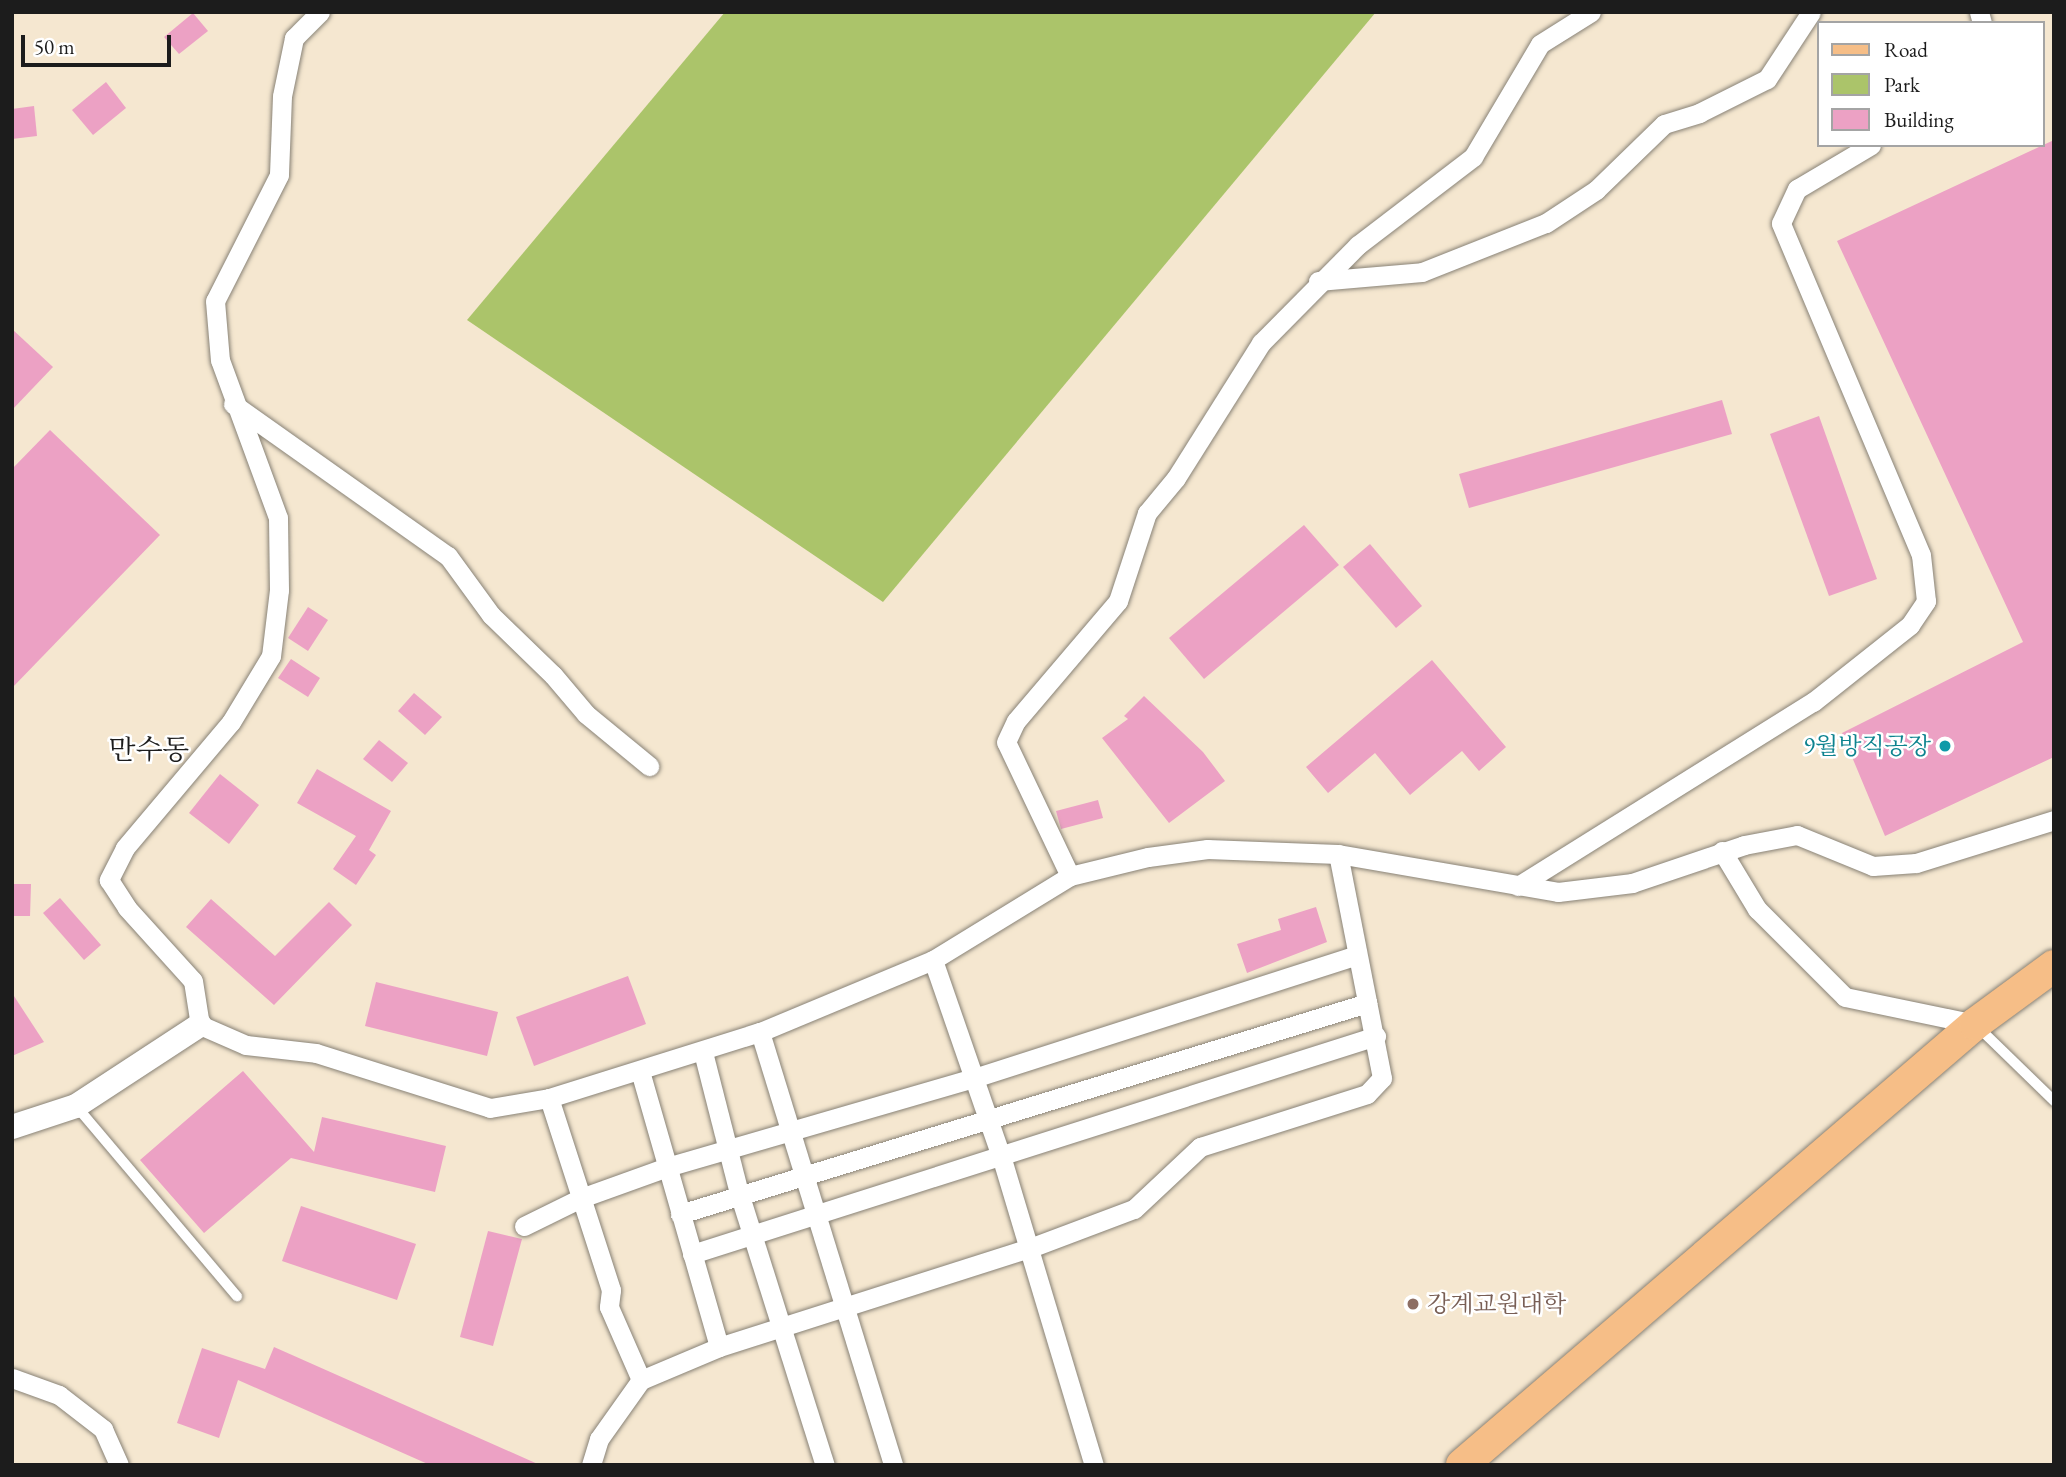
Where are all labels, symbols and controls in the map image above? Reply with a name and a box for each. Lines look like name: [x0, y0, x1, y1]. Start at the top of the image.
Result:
scale bar: [24, 21, 175, 65]
legend: [1818, 21, 2045, 147]
text: 50 m: [34, 33, 75, 60]
text: Road: [1884, 36, 1928, 63]
text: Park: [1884, 71, 1920, 98]
text: Building: [1884, 106, 1954, 133]
district label: 만수동: [108, 732, 190, 766]
place label: 9월방직공장: [1804, 732, 1931, 760]
marker: 9월방직공장: [1937, 738, 1953, 754]
place label: 강계교원대학: [1427, 1290, 1566, 1318]
marker: 강계교원대학: [1405, 1296, 1421, 1312]

